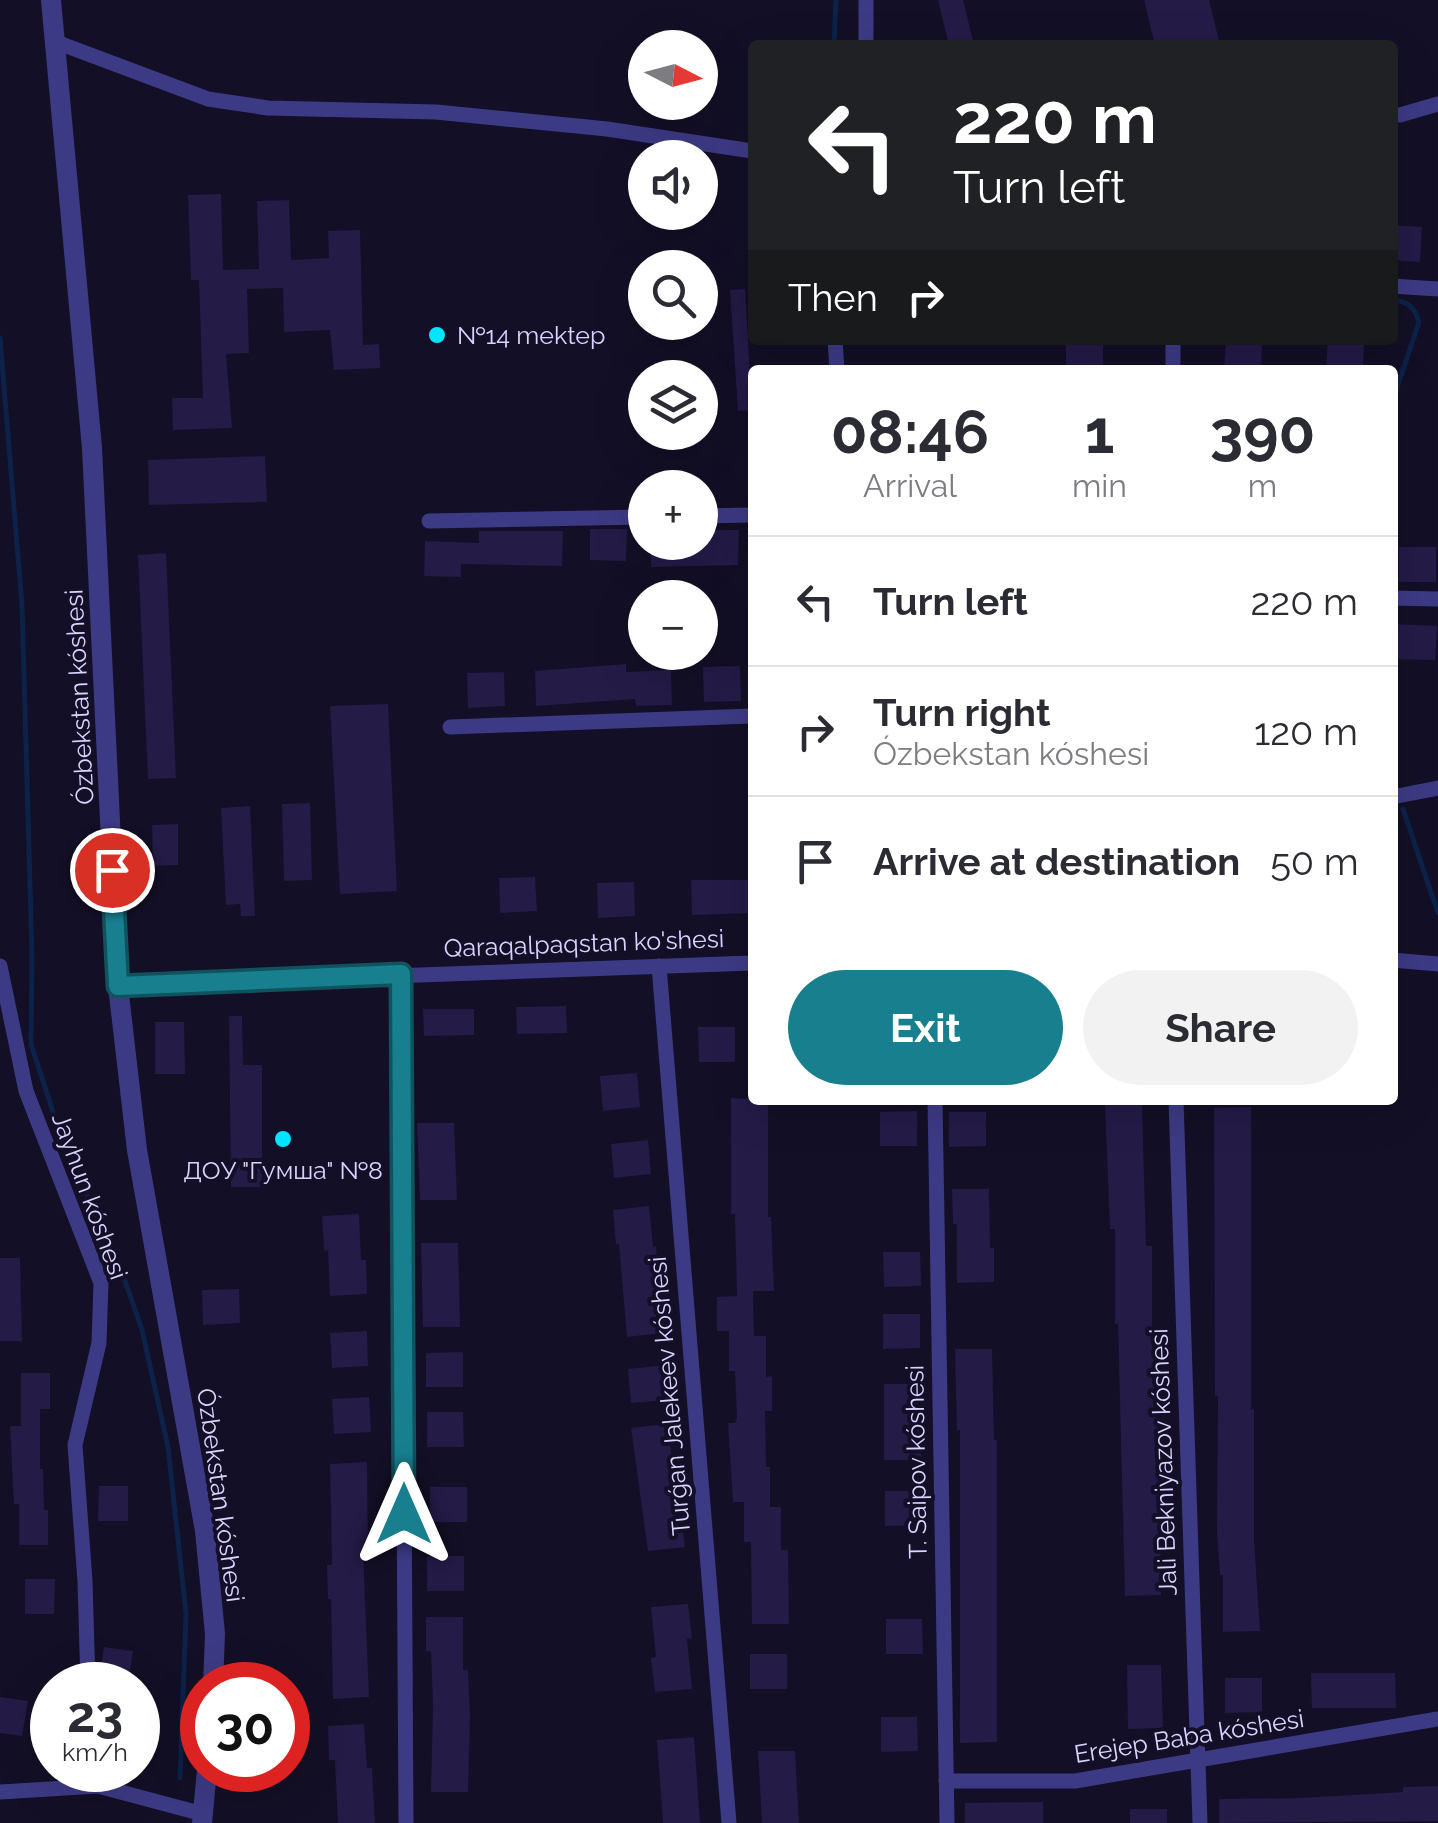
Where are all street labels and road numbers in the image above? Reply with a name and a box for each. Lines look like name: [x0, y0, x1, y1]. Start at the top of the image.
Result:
street label: Ózbekstan kóshesi: [58, 588, 100, 806]
street label: Qaraqalpaqstan ko'shesi: [443, 923, 725, 963]
street label: Jayhun kóshesi: [46, 1109, 134, 1283]
street label: Turǵan Jalekeev kóshesi: [642, 1255, 696, 1537]
street label: Jali Bekniyazov kóshesi: [1143, 1328, 1183, 1596]
street label: T. Saipov kóshesi: [899, 1365, 933, 1559]
street label: Ózbekstan kóshesi: [191, 1386, 251, 1604]
street label: Erejep Baba kóshesi: [1072, 1703, 1306, 1769]

